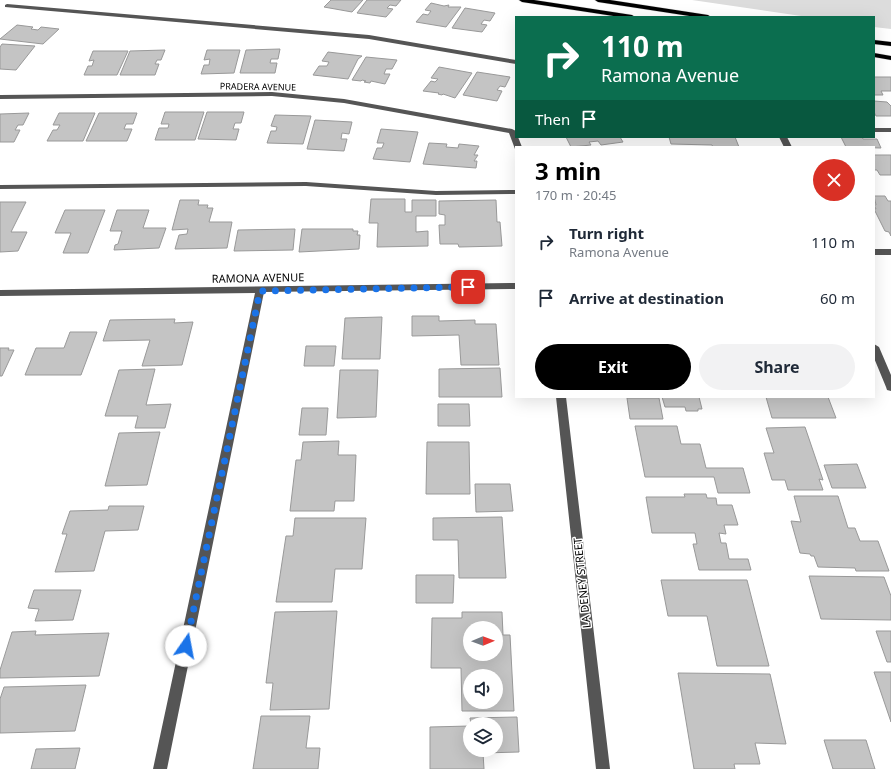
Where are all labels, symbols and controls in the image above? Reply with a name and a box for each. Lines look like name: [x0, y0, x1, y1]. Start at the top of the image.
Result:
text: 110 m: [601, 27, 684, 65]
icon: right: [535, 32, 587, 84]
text: Ramona Avenue: [601, 63, 739, 87]
street label: PRADERA AVENUE: [220, 79, 296, 94]
icon: arrive: [578, 108, 600, 130]
text: Then: [535, 109, 570, 129]
text: 3 min: [535, 154, 601, 187]
button: close: [813, 159, 855, 201]
text: 170 m · 20:45: [535, 186, 616, 204]
text: Turn right: [569, 223, 644, 243]
icon: right: [535, 231, 557, 253]
text: 110 m: [811, 232, 855, 252]
text: Ramona Avenue: [569, 243, 669, 261]
street label: RAMONA AVENUE: [212, 269, 304, 286]
pin: [451, 270, 485, 304]
icon: arrive: [457, 276, 479, 298]
icon: arrive: [535, 287, 557, 309]
text: Arrive at destination: [569, 288, 724, 308]
text: 60 m: [820, 288, 855, 308]
button: Exit: [535, 344, 691, 390]
button: Share: [699, 344, 855, 390]
street label: LA DENEY STREET: [569, 537, 594, 629]
north arrow: [463, 621, 503, 661]
map controls: [463, 621, 503, 757]
position arrow: [165, 625, 207, 667]
button: sound: [463, 669, 503, 709]
button: layers: [463, 717, 503, 757]

